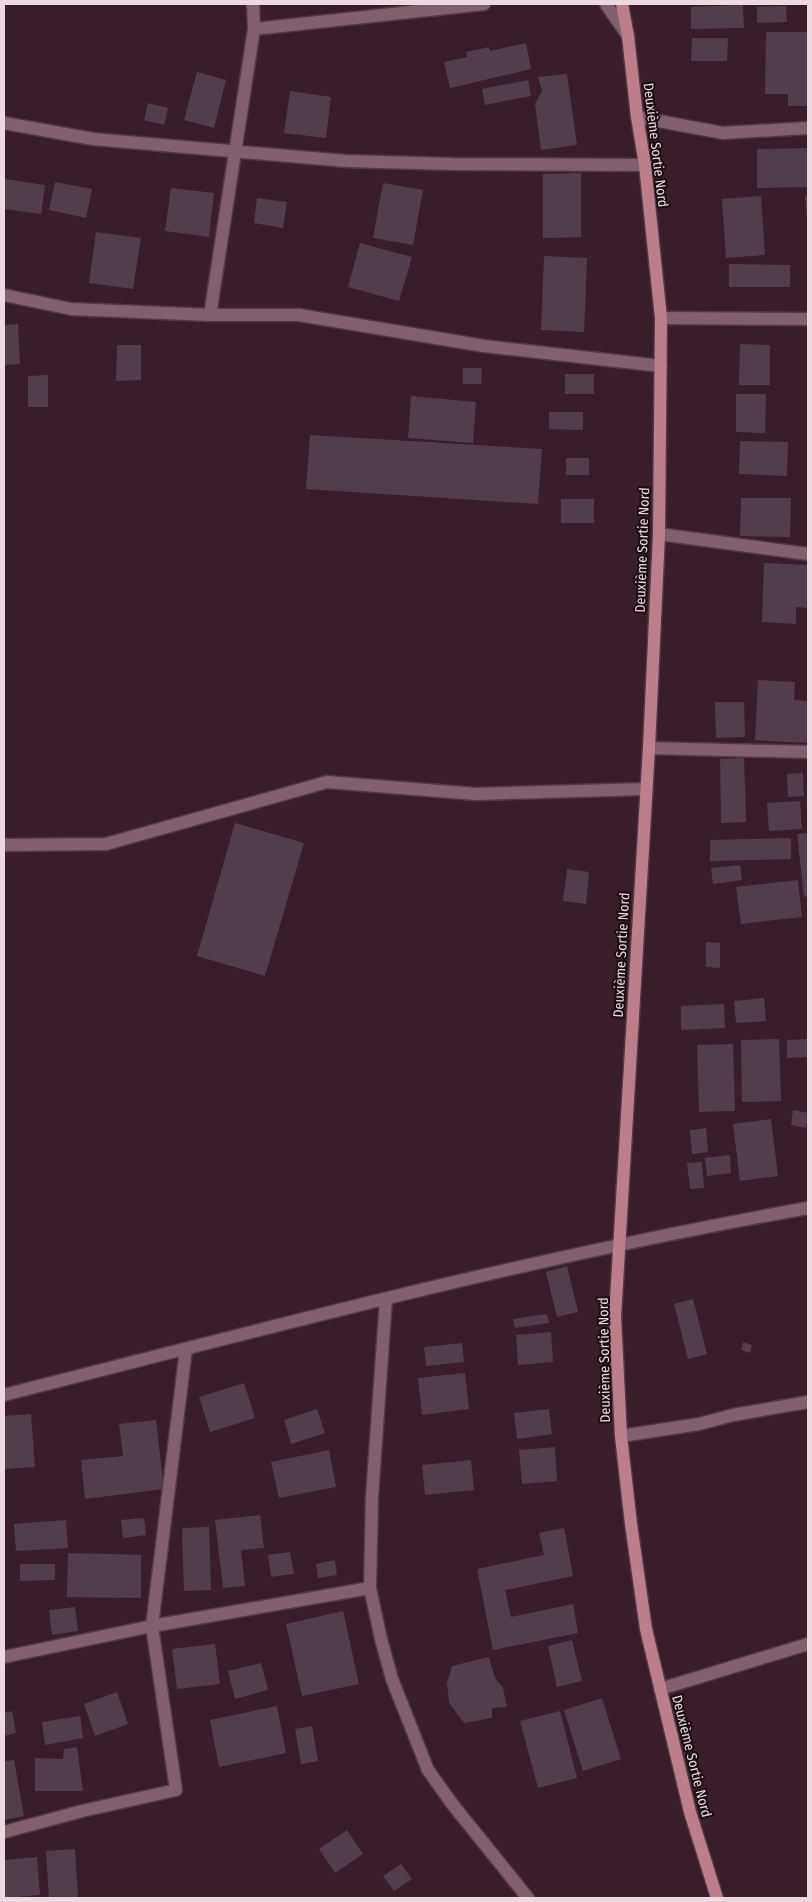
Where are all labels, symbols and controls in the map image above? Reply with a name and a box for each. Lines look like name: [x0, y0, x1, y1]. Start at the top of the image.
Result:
street label: Deuxième Sortie Nord: [639, 82, 672, 208]
street label: Deuxième Sortie Nord: [632, 487, 653, 613]
street label: Deuxième Sortie Nord: [610, 892, 633, 1018]
street label: Deuxième Sortie Nord: [595, 1297, 614, 1423]
street label: Deuxième Sortie Nord: [668, 1693, 715, 1819]

